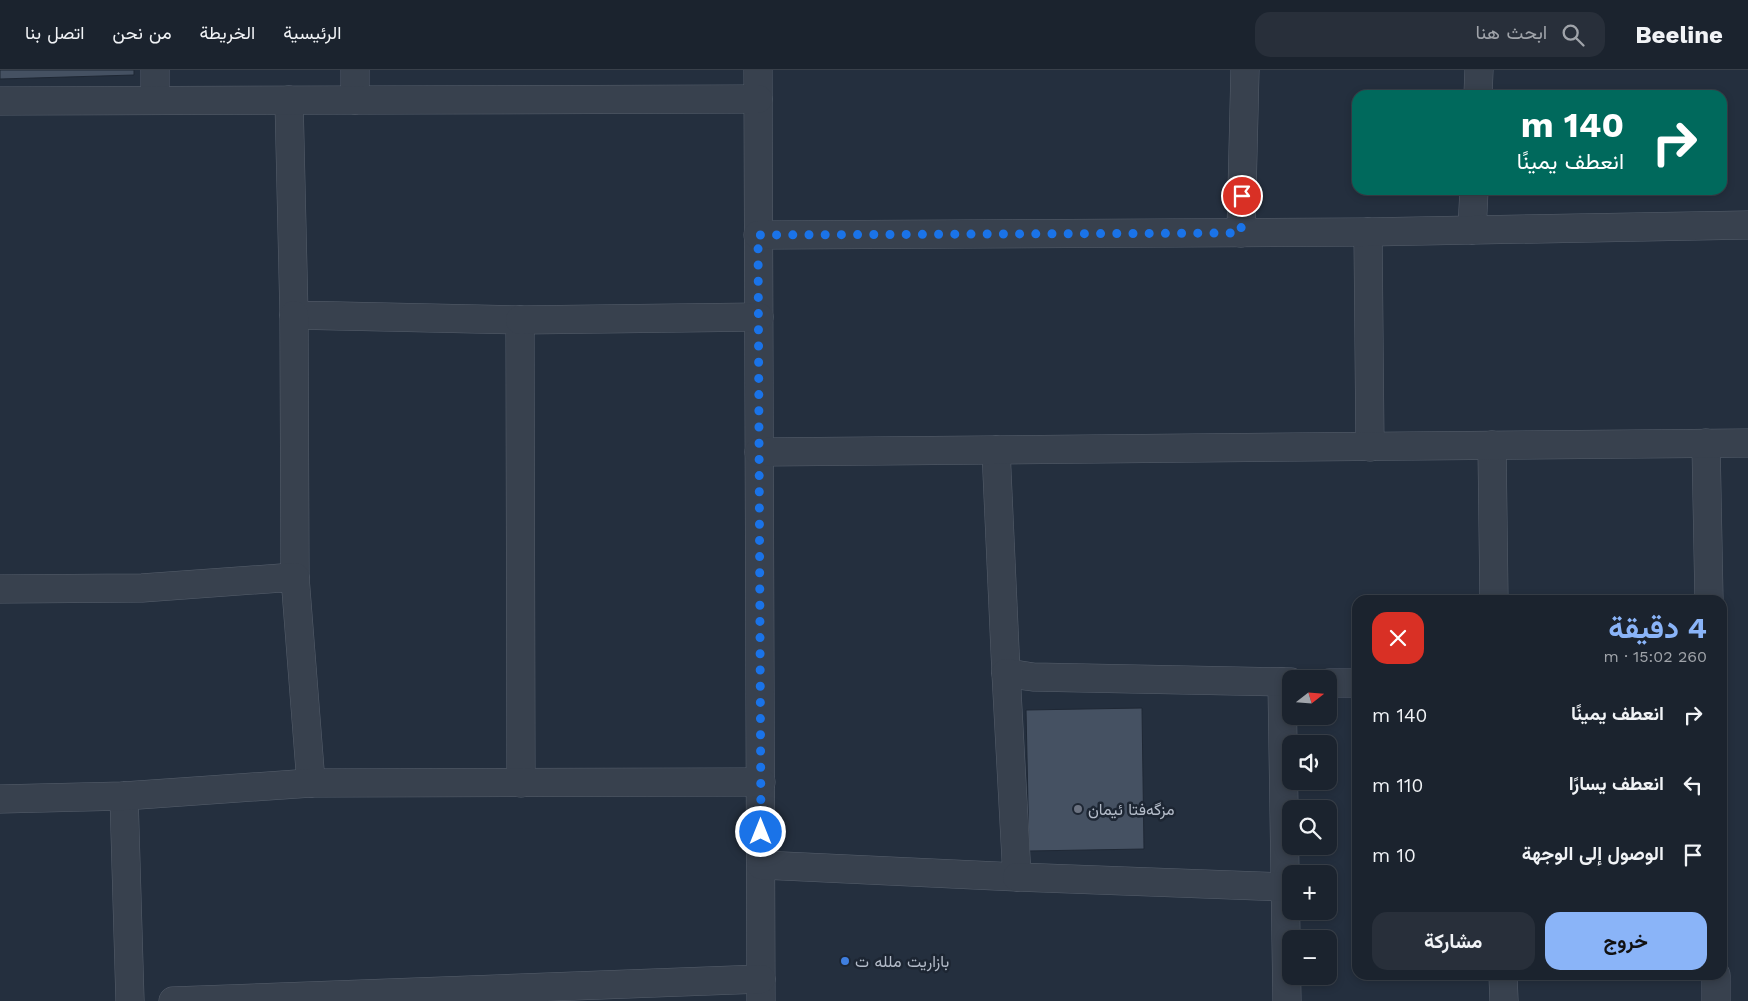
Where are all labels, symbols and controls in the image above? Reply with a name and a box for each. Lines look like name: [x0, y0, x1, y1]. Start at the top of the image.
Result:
search box: [1255, 12, 1605, 57]
text: ابحث هنا: [1476, 21, 1547, 44]
icon: search: [1559, 21, 1587, 49]
text: Beeline: [1635, 21, 1723, 49]
text: اتصل بنا: [25, 22, 84, 43]
text: من نحن: [112, 22, 172, 43]
text: الخريطة: [200, 22, 255, 43]
text: الرئيسية: [283, 22, 341, 43]
text: 140 m: [1521, 104, 1624, 146]
icon: right: [1642, 110, 1707, 175]
text: انعطف يمينًا: [1517, 149, 1624, 174]
pin: [1221, 175, 1263, 217]
icon: arrive: [1228, 182, 1256, 210]
text: 4 دقيقة: [1608, 610, 1707, 645]
button: close: [1372, 612, 1424, 664]
text: 260 m · 15:02: [1603, 647, 1707, 666]
north arrow: [1282, 670, 1338, 725]
map controls: [1282, 670, 1337, 985]
icon: right: [1679, 701, 1707, 729]
text: انعطف يمينًا: [1571, 702, 1664, 725]
text: 140 m: [1372, 704, 1427, 727]
button: sound: [1282, 735, 1337, 790]
icon: left: [1679, 771, 1707, 799]
text: انعطف يسارًا: [1569, 772, 1664, 795]
text: 110 m: [1372, 774, 1423, 797]
place label: مزگەفتا ئيمان: [1088, 800, 1175, 820]
button: search: [1282, 800, 1337, 855]
marker: مزگەفتا ئيمان: [1072, 803, 1084, 815]
position arrow: [734, 805, 786, 857]
icon: arrive: [1679, 841, 1707, 869]
text: الوصول إلى الوجهة: [1522, 842, 1664, 865]
text: 10 m: [1372, 844, 1416, 867]
button: +: [1282, 865, 1337, 920]
button: مشاركة: [1372, 912, 1535, 970]
button: خروج: [1545, 912, 1707, 970]
button: −: [1282, 930, 1337, 985]
place label: بازاريت ملله ت: [855, 952, 949, 972]
marker: بازاريت ملله ت: [839, 955, 851, 967]

